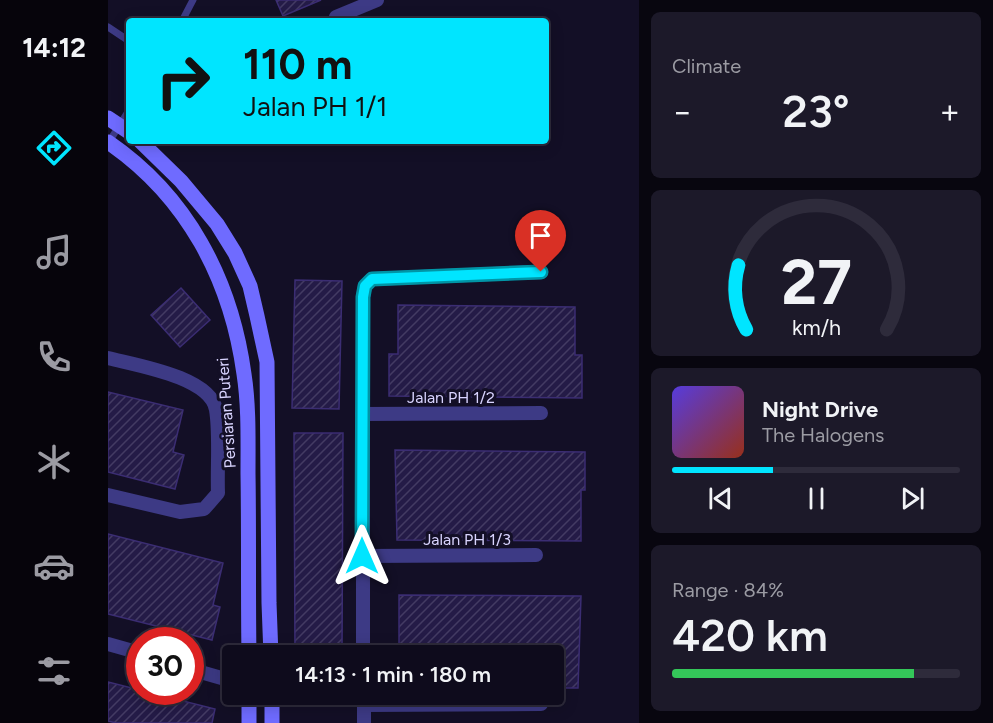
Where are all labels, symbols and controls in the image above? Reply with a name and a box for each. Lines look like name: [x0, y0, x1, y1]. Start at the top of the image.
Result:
text: 14:12: [22, 31, 86, 64]
text: 110 m: [243, 39, 352, 90]
icon: right: [144, 42, 222, 120]
text: Climate: [672, 54, 741, 78]
text: 23°: [782, 84, 850, 138]
text: Jalan PH 1/1: [243, 90, 388, 123]
text: −: [672, 92, 693, 131]
text: +: [939, 92, 960, 131]
icon: directions: [33, 127, 75, 169]
pin: [515, 210, 566, 272]
icon: arrive: [524, 219, 557, 252]
icon: music: [33, 231, 75, 273]
text: 27: [781, 245, 851, 320]
text: km/h: [792, 315, 840, 340]
icon: phone: [33, 336, 75, 378]
street label: Persiaran Puteri: [213, 357, 240, 469]
street label: Jalan PH 1/2: [407, 388, 495, 407]
text: Night Drive: [762, 396, 878, 423]
text: The Halogens: [762, 423, 884, 447]
icon: climate: [33, 441, 75, 483]
icon: previous: [704, 482, 737, 515]
icon: pause: [800, 482, 833, 515]
icon: next: [896, 482, 929, 515]
position arrow: [330, 524, 394, 588]
street label: Jalan PH 1/3: [423, 530, 511, 549]
icon: car: [33, 545, 75, 587]
text: Range · 84%: [672, 578, 784, 602]
text: 420 km: [672, 608, 828, 662]
speed limit sign: 30: [126, 627, 204, 705]
icon: filters: [33, 650, 75, 692]
text: 14:13 · 1 min · 180 m: [295, 661, 491, 688]

